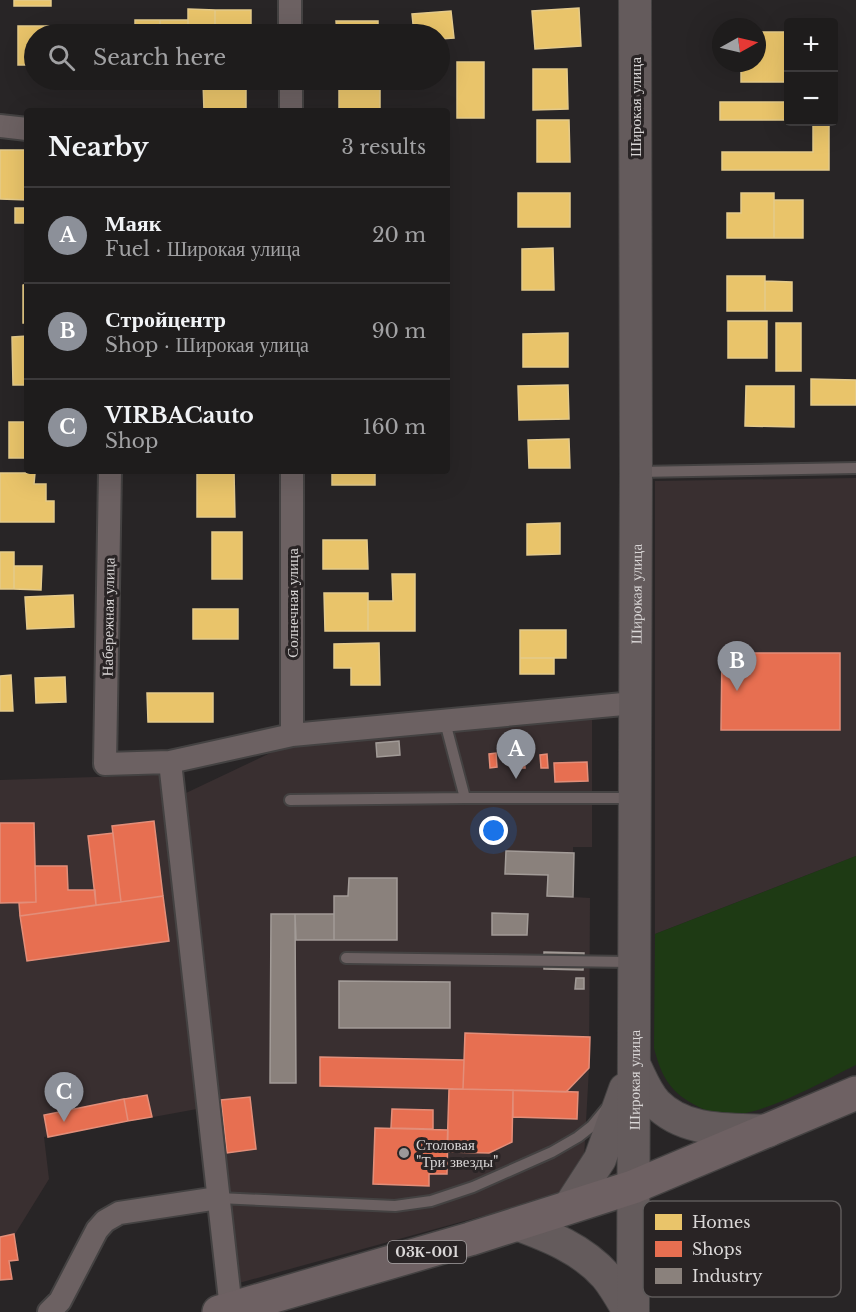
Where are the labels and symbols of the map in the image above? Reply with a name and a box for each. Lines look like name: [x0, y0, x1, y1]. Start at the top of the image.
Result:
north arrow: [712, 18, 766, 72]
street label: Широкая улица: [626, 57, 645, 157]
street label: Широкая улица: [626, 544, 645, 644]
street label: Солнечная улица: [283, 548, 302, 658]
street label: Набережная улица: [97, 557, 119, 677]
pin: B: [718, 642, 756, 691]
pin: A: [496, 730, 536, 779]
your location: [479, 816, 508, 845]
street label: Широкая улица: [624, 1030, 644, 1130]
pin: C: [44, 1072, 84, 1122]
place label: Столовая "Три звезды": [416, 1135, 499, 1171]
marker: Столовая "Три звезды": [397, 1146, 411, 1160]
legend: [643, 1201, 841, 1297]
text: Homes: [692, 1212, 750, 1232]
text: Shops: [692, 1239, 742, 1259]
road number: 03К-001: [388, 1241, 466, 1263]
text: Industry: [692, 1266, 763, 1286]

